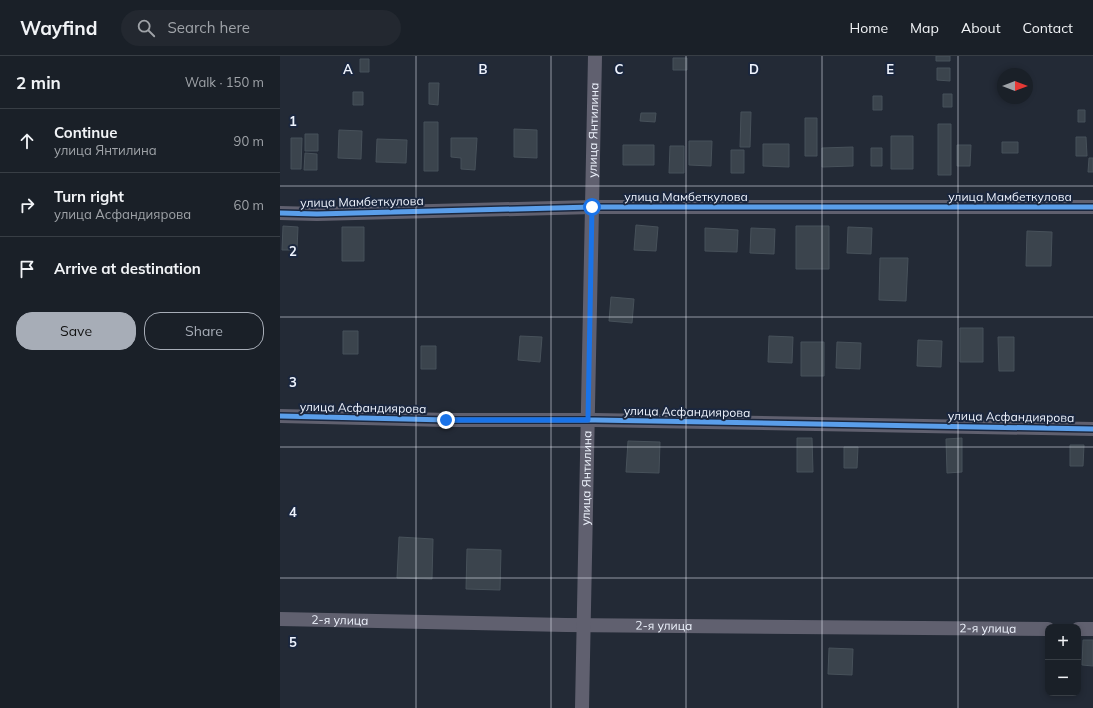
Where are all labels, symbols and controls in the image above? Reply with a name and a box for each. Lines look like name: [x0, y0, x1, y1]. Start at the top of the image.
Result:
search box: [121, 10, 401, 46]
text: Wayfind: [20, 16, 97, 40]
icon: search: [135, 17, 157, 39]
text: Search here: [167, 18, 250, 37]
text: Home: [849, 19, 888, 37]
text: Map: [910, 19, 939, 37]
text: About: [961, 19, 1001, 37]
text: Contact: [1023, 19, 1073, 37]
text: A: [343, 61, 353, 77]
text: B: [479, 61, 488, 77]
text: C: [615, 61, 624, 77]
text: D: [749, 61, 759, 77]
text: E: [886, 61, 894, 77]
north arrow: [997, 68, 1033, 104]
text: 2 min: [16, 72, 61, 93]
text: Walk · 150 m: [185, 74, 264, 90]
street label: улица Янтилина: [585, 83, 601, 178]
text: 1: [289, 113, 297, 129]
text: Continue: [54, 123, 117, 142]
icon: ahead: [16, 130, 38, 152]
text: 90 m: [234, 133, 264, 149]
text: улица Янтилина: [54, 142, 157, 158]
text: Turn right: [54, 187, 124, 206]
street label: улица Мамбеткулова: [624, 189, 748, 204]
street label: улица Мамбеткулова: [948, 189, 1072, 204]
street label: улица Мамбеткулова: [300, 193, 424, 210]
icon: right: [16, 194, 38, 216]
text: 60 m: [234, 197, 264, 213]
route start: [583, 198, 601, 216]
text: улица Асфандиярова: [54, 206, 191, 222]
text: 2: [289, 243, 297, 259]
icon: arrive: [16, 258, 38, 280]
text: Arrive at destination: [54, 259, 201, 278]
button: Save: [16, 312, 136, 350]
button: Share: [144, 312, 264, 350]
text: 3: [289, 374, 297, 390]
street label: улица Асфандиярова: [300, 399, 426, 416]
street label: улица Асфандиярова: [624, 403, 750, 420]
street label: улица Асфандиярова: [948, 408, 1074, 425]
route end: [437, 411, 455, 429]
street label: улица Янтилина: [578, 430, 595, 526]
text: 4: [289, 504, 297, 520]
street label: 2-я улица: [311, 612, 369, 628]
street label: 2-я улица: [635, 618, 693, 633]
street label: 2-я улица: [959, 620, 1017, 636]
map controls: [1045, 624, 1081, 696]
button: +: [1045, 624, 1081, 660]
text: 5: [289, 634, 297, 650]
button: −: [1045, 660, 1081, 696]

